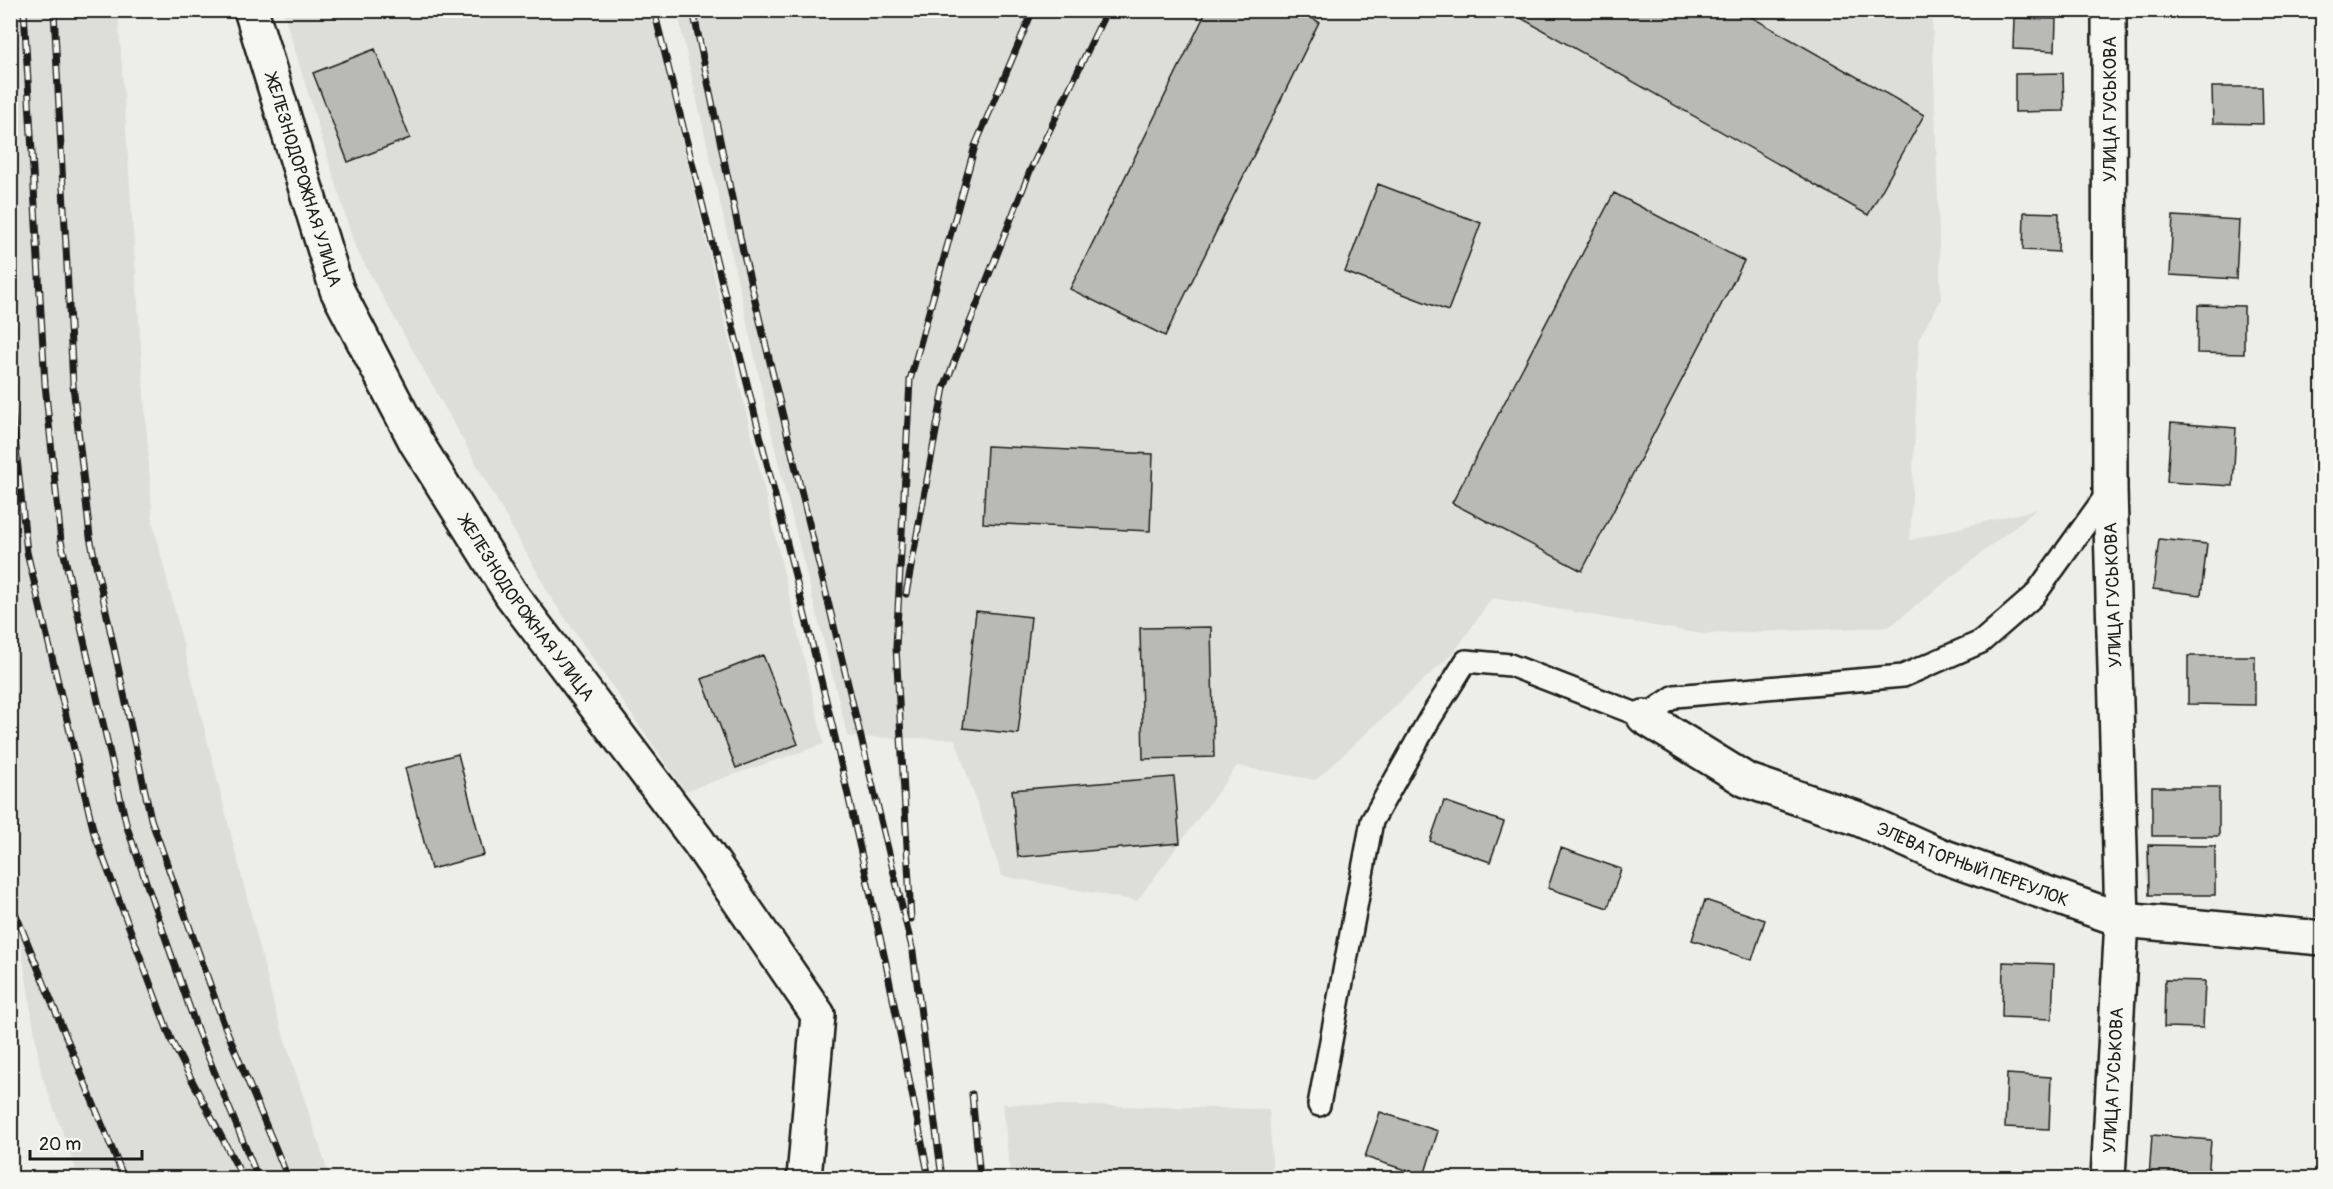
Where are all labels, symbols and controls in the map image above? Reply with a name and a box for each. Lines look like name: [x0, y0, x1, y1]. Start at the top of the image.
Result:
street label: УЛИЦА ГУСЬКОВА: [2099, 36, 2122, 182]
street label: ЖЕЛЕЗНОДОРОЖНАЯ УЛИЦА: [258, 68, 346, 290]
street label: ЖЕЛЕЗНОДОРОЖНАЯ УЛИЦА: [451, 509, 599, 706]
street label: УЛИЦА ГУСЬКОВА: [2099, 521, 2128, 668]
street label: ЭЛЕВАТОРНЫЙ ПЕРЕУЛОК: [1873, 817, 2072, 912]
street label: УЛИЦА ГУСЬКОВА: [2098, 1006, 2129, 1154]
scale bar: [30, 1123, 142, 1161]
text: 20 m: [39, 1133, 81, 1156]

